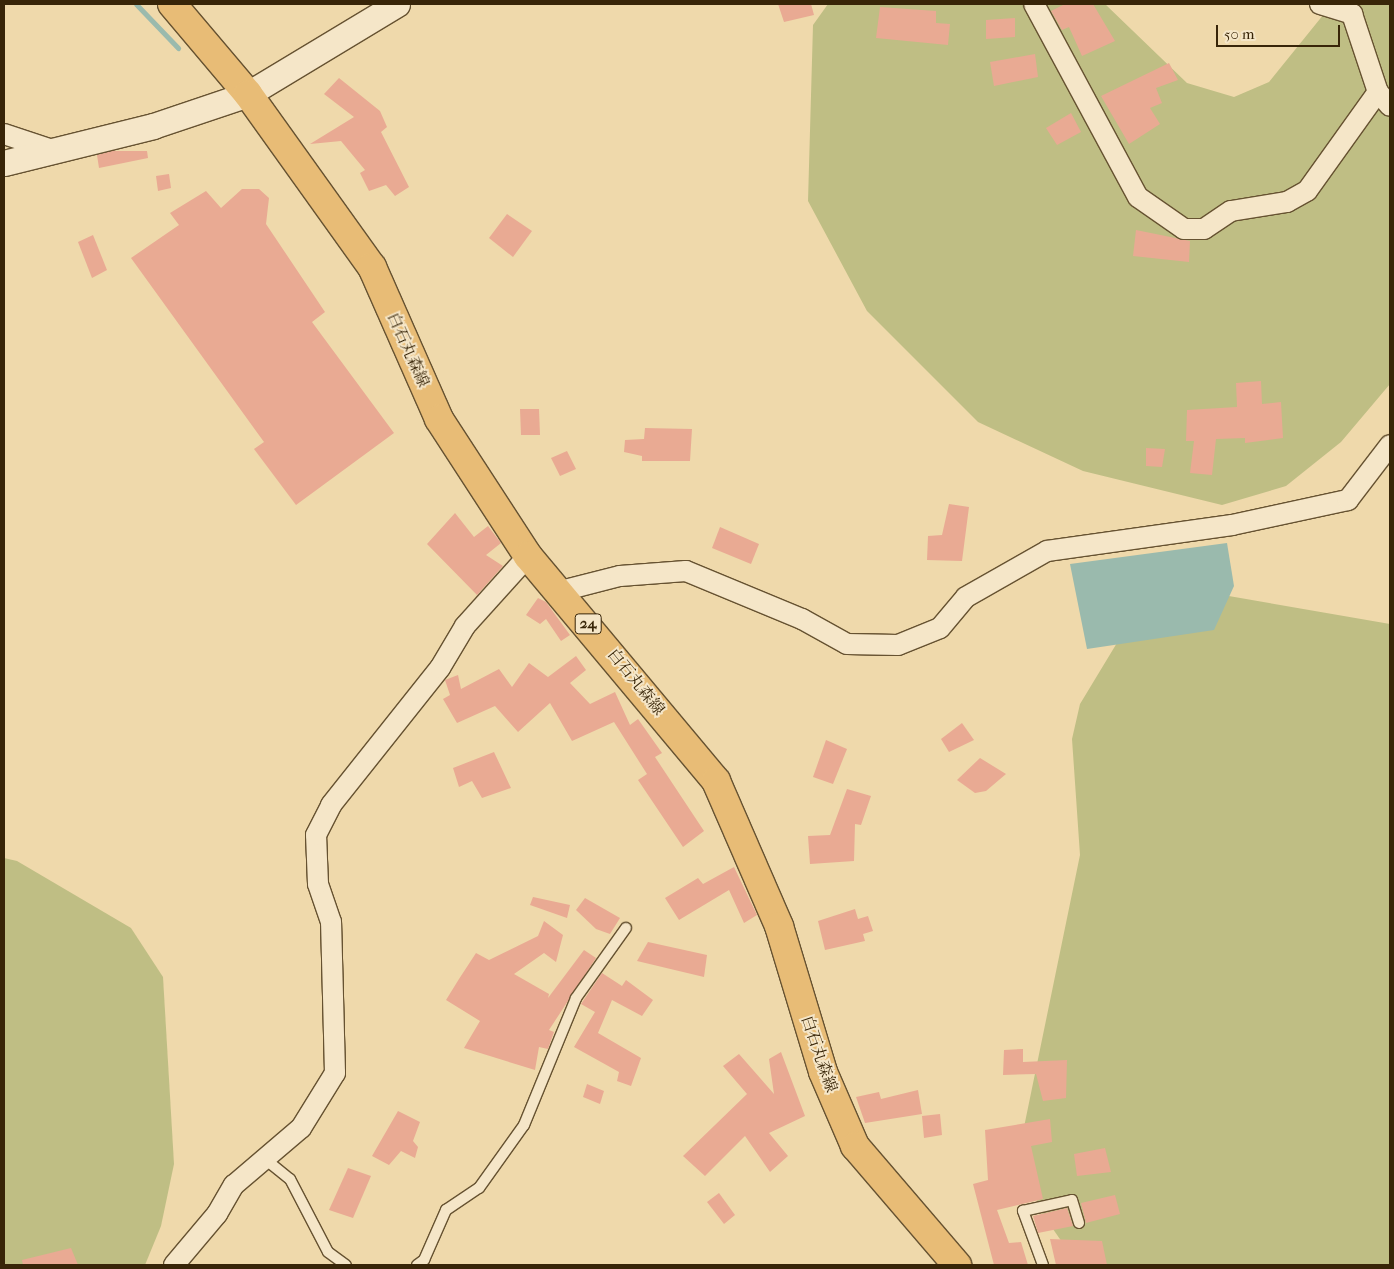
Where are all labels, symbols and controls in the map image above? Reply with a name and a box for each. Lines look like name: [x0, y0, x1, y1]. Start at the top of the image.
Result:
scale bar: [1219, 15, 1343, 47]
text: 50 m: [1224, 25, 1254, 43]
street label: 白石丸森線: [383, 310, 433, 390]
road number: 24: [574, 612, 602, 636]
street label: 白石丸森線: [603, 645, 669, 719]
street label: 白石丸森線: [797, 1013, 841, 1095]

